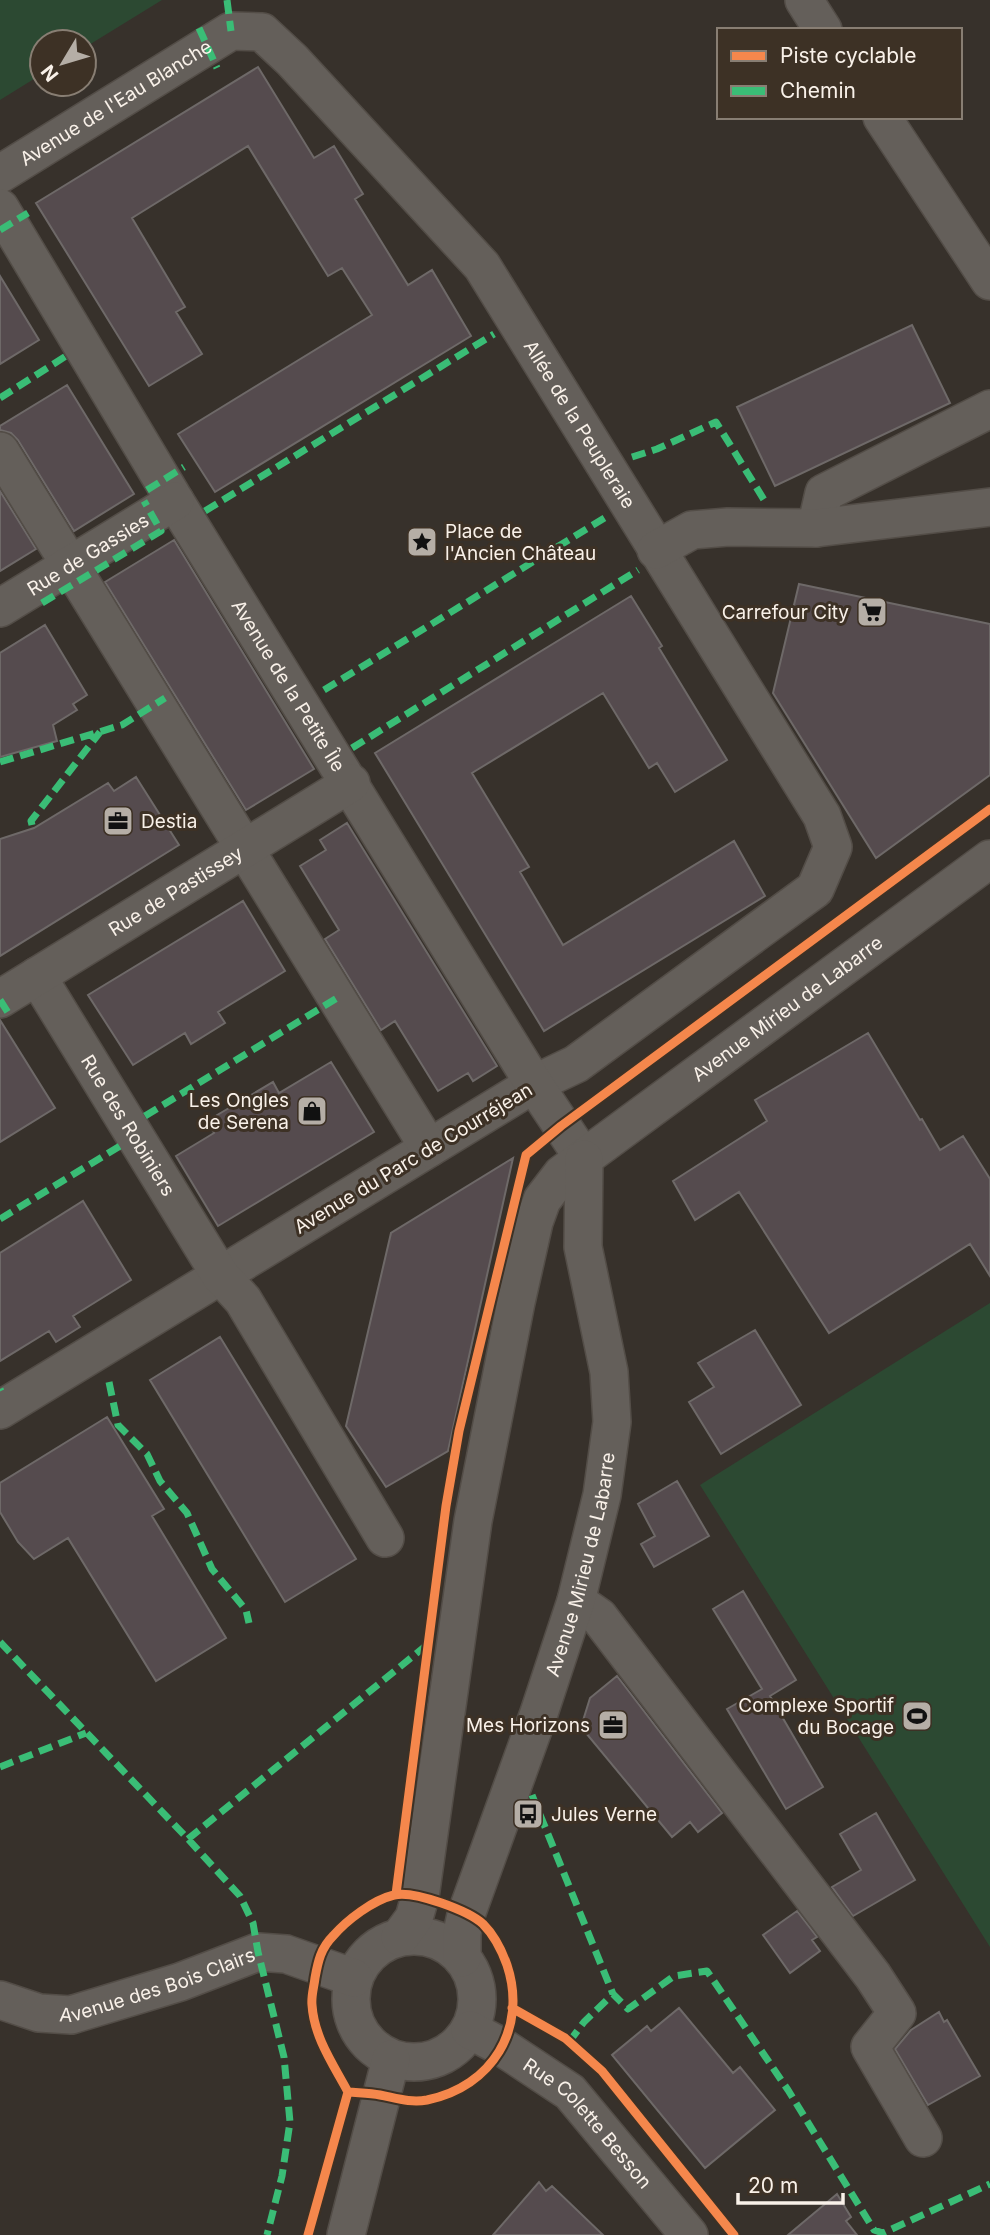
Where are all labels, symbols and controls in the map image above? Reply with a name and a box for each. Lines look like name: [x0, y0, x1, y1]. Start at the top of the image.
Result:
north arrow: [28, 28, 98, 98]
legend: [717, 28, 962, 119]
street label: Avenue de l'Eau Blanche: [16, 35, 216, 171]
text: Piste cyclable: [780, 43, 916, 68]
text: N: [36, 60, 64, 86]
text: Chemin: [780, 78, 856, 103]
street label: Allée de la Peupleraie: [519, 336, 640, 513]
street label: Rue de Gassies: [23, 509, 153, 601]
place label: Place de l'Ancien Château: [445, 520, 596, 565]
place icon: Place de l'Ancien Château: [405, 525, 439, 559]
street label: Avenue de la Petite Île: [227, 595, 350, 776]
supermarket icon: Carrefour City: [855, 595, 889, 629]
place label: Carrefour City: [722, 601, 849, 624]
office icon: Destia: [101, 804, 135, 838]
place label: Destia: [141, 810, 197, 833]
street label: Rue de Pastissey: [104, 841, 247, 941]
street label: Avenue Mirieu de Labarre: [688, 931, 887, 1086]
street label: Rue des Robiniers: [76, 1051, 180, 1200]
street label: Avenue du Parc de Courréjean: [290, 1078, 537, 1239]
place label: Les Ongles de Serena: [189, 1089, 289, 1134]
shop icon: Les Ongles de Serena: [295, 1094, 329, 1128]
street label: Avenue Mirieu de Labarre: [541, 1451, 620, 1679]
place label: Complexe Sportif du Bocage: [738, 1694, 894, 1739]
sports icon: Complexe Sportif du Bocage: [900, 1699, 934, 1733]
office icon: Mes Horizons: [596, 1708, 630, 1742]
place label: Mes Horizons: [466, 1714, 590, 1737]
bus stop icon: Jules Verne: [511, 1797, 545, 1831]
place label: Jules Verne: [551, 1803, 657, 1826]
street label: Avenue des Bois Clairs: [59, 1943, 258, 2027]
street label: Rue Colette Besson: [519, 2053, 656, 2193]
scale bar: [738, 2162, 843, 2206]
text: 20 m: [748, 2173, 798, 2198]

